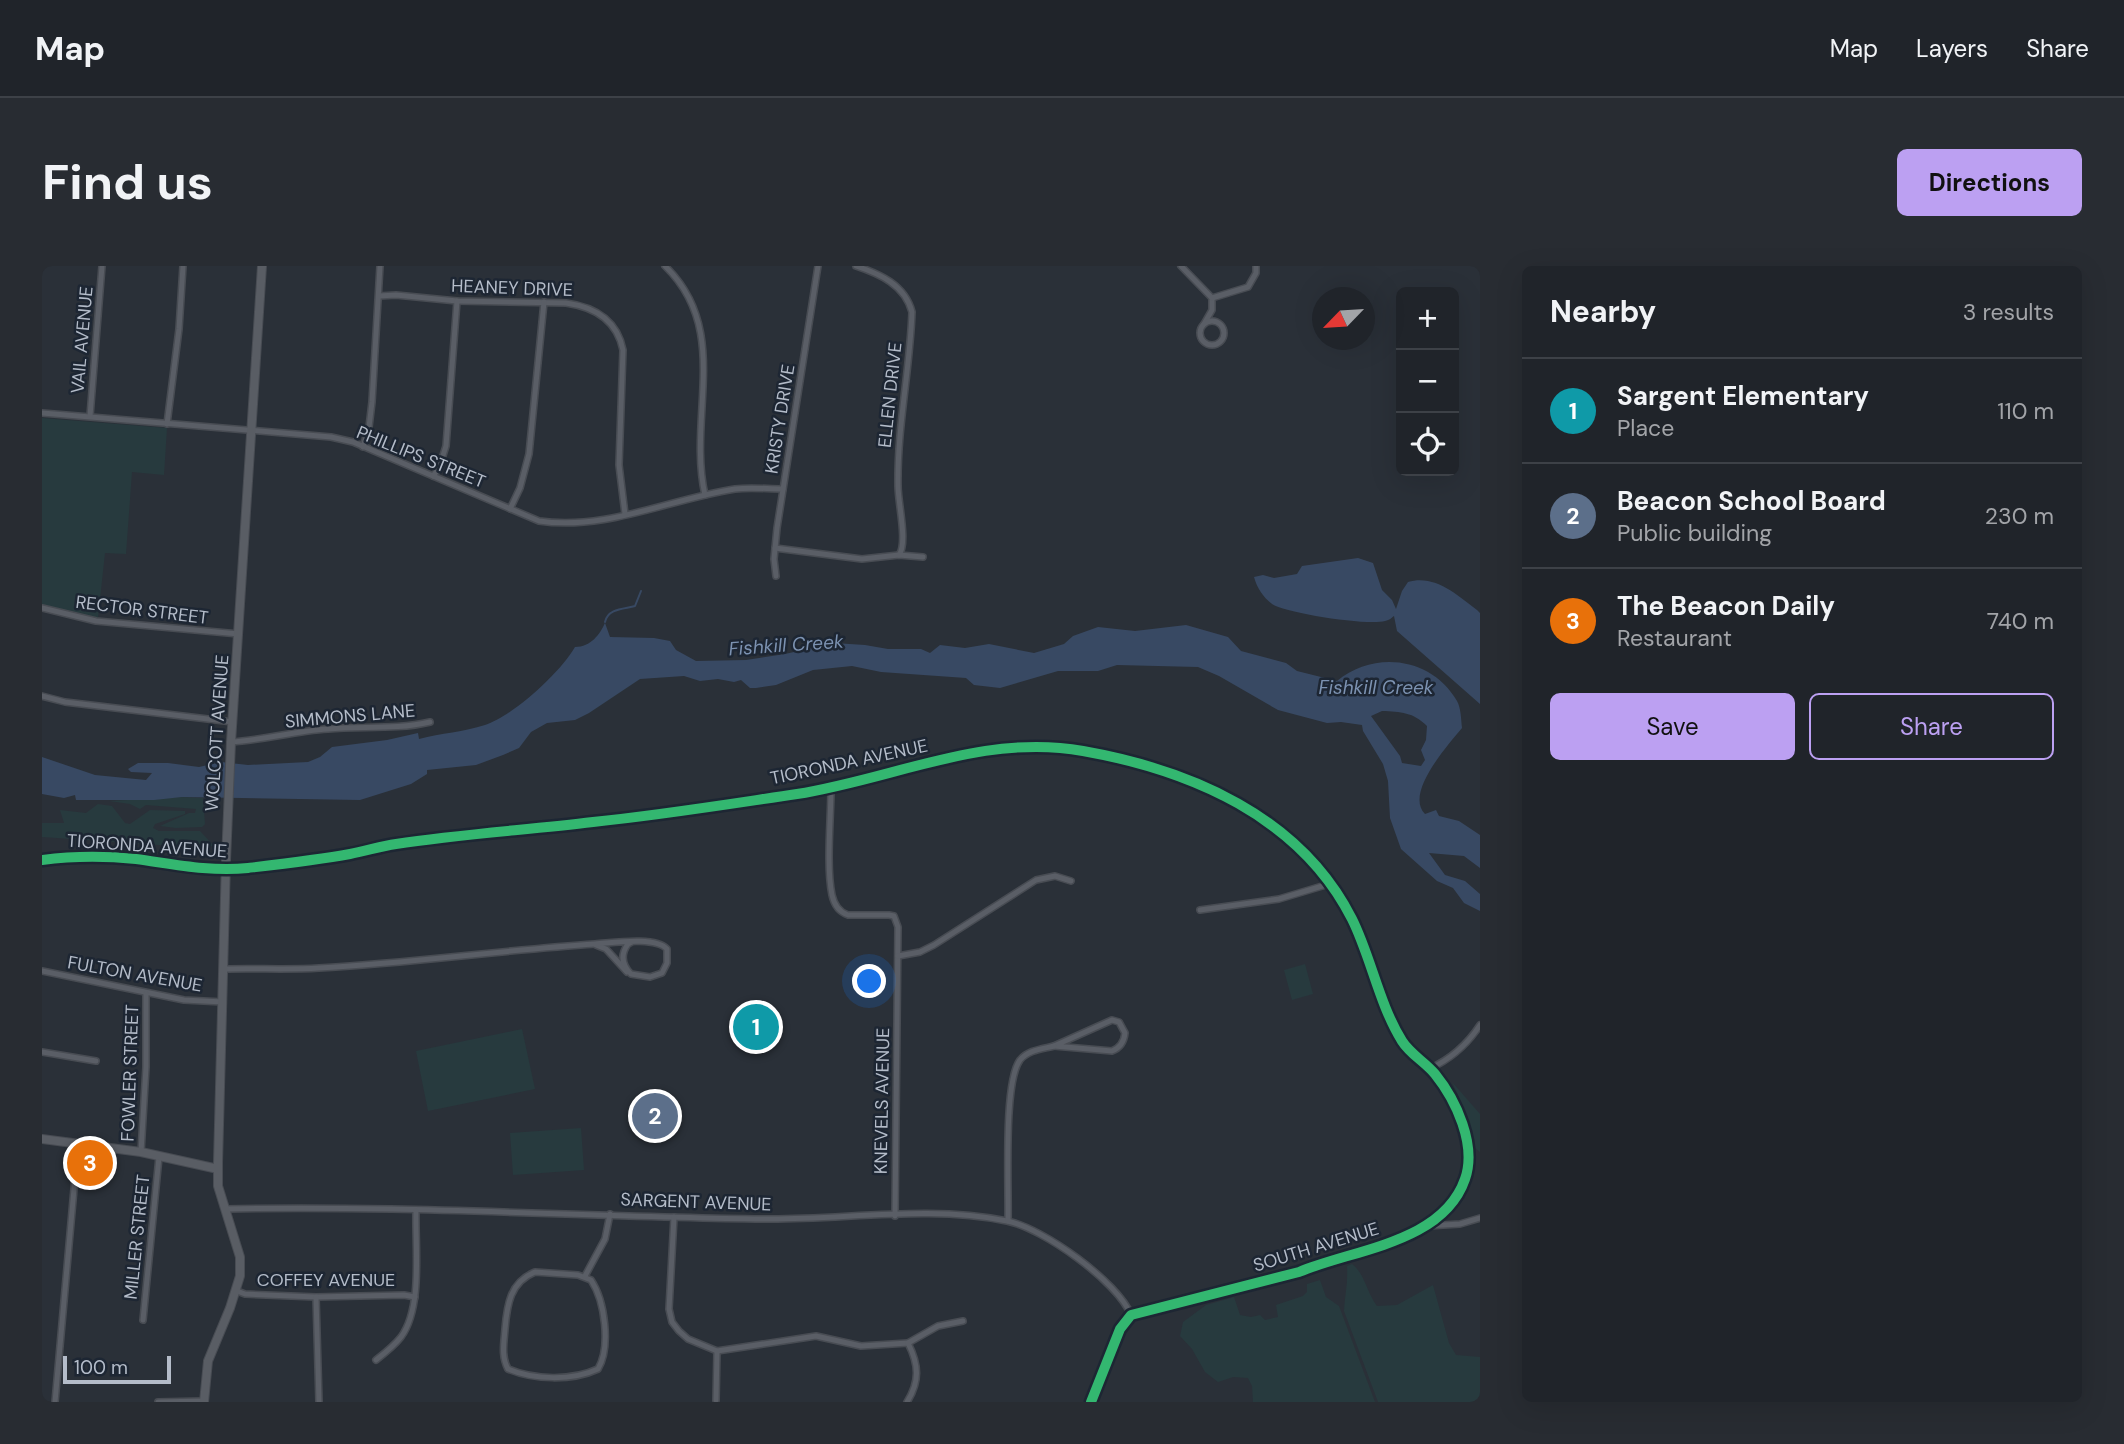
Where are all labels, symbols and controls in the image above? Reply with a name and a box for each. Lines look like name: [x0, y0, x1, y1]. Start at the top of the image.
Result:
text: Map: [35, 27, 105, 70]
text: Map: [1830, 33, 1878, 64]
text: Layers: [1916, 33, 1988, 64]
text: Share: [2026, 33, 2089, 64]
button: Directions: [1897, 149, 2082, 216]
text: Find us: [42, 150, 213, 214]
street label: HEANEY DRIVE: [451, 274, 573, 302]
street label: VAIL AVENUE: [65, 285, 99, 395]
north arrow: [1312, 287, 1375, 350]
map controls: [1396, 287, 1459, 476]
button: +: [1396, 287, 1459, 350]
text: Nearby: [1550, 292, 1656, 331]
text: 3 results: [1963, 297, 2054, 327]
street label: ELLEN DRIVE: [873, 341, 907, 449]
button: −: [1396, 350, 1459, 413]
street label: KRISTY DRIVE: [760, 363, 800, 475]
text: Sargent Elementary: [1617, 379, 1869, 413]
text: 1: [1569, 396, 1577, 426]
text: 110 m: [1997, 396, 2054, 426]
button: locate: [1396, 413, 1459, 476]
text: Place: [1617, 413, 1674, 443]
street label: PHILLIPS STREET: [353, 420, 489, 494]
text: Beacon School Board: [1617, 484, 1886, 518]
text: 2: [1566, 501, 1580, 531]
text: 230 m: [1985, 501, 2054, 531]
text: Public building: [1617, 518, 1772, 548]
text: The Beacon Daily: [1617, 589, 1835, 623]
street label: RECTOR STREET: [74, 590, 210, 630]
text: 3: [1566, 606, 1580, 636]
text: 740 m: [1987, 606, 2054, 636]
text: Restaurant: [1617, 623, 1732, 653]
water label: Fishkill Creek: [728, 628, 845, 661]
street label: WOLCOTT AVENUE: [200, 654, 234, 812]
water label: Fishkill Creek: [1318, 675, 1434, 700]
button: Save: [1550, 693, 1795, 760]
button: Share: [1809, 693, 2054, 760]
street label: SIMMONS LANE: [284, 698, 416, 734]
street label: TIORONDA AVENUE: [768, 734, 930, 790]
street label: TIORONDA AVENUE: [66, 828, 228, 864]
street label: FULTON AVENUE: [66, 950, 204, 998]
your location: [852, 964, 886, 998]
pin: 1: [733, 1001, 779, 1053]
street label: FOWLER STREET: [116, 1004, 144, 1142]
street label: KNEVELS AVENUE: [869, 1028, 895, 1174]
pin: 2: [632, 1090, 678, 1142]
pin: 3: [67, 1137, 113, 1189]
street label: MILLER STREET: [119, 1173, 155, 1301]
street label: SARGENT AVENUE: [620, 1187, 772, 1217]
street label: SOUTH AVENUE: [1250, 1217, 1382, 1277]
street label: COFFEY AVENUE: [257, 1268, 395, 1292]
scale bar: [63, 1353, 172, 1385]
text: 100 m: [74, 1355, 128, 1380]

